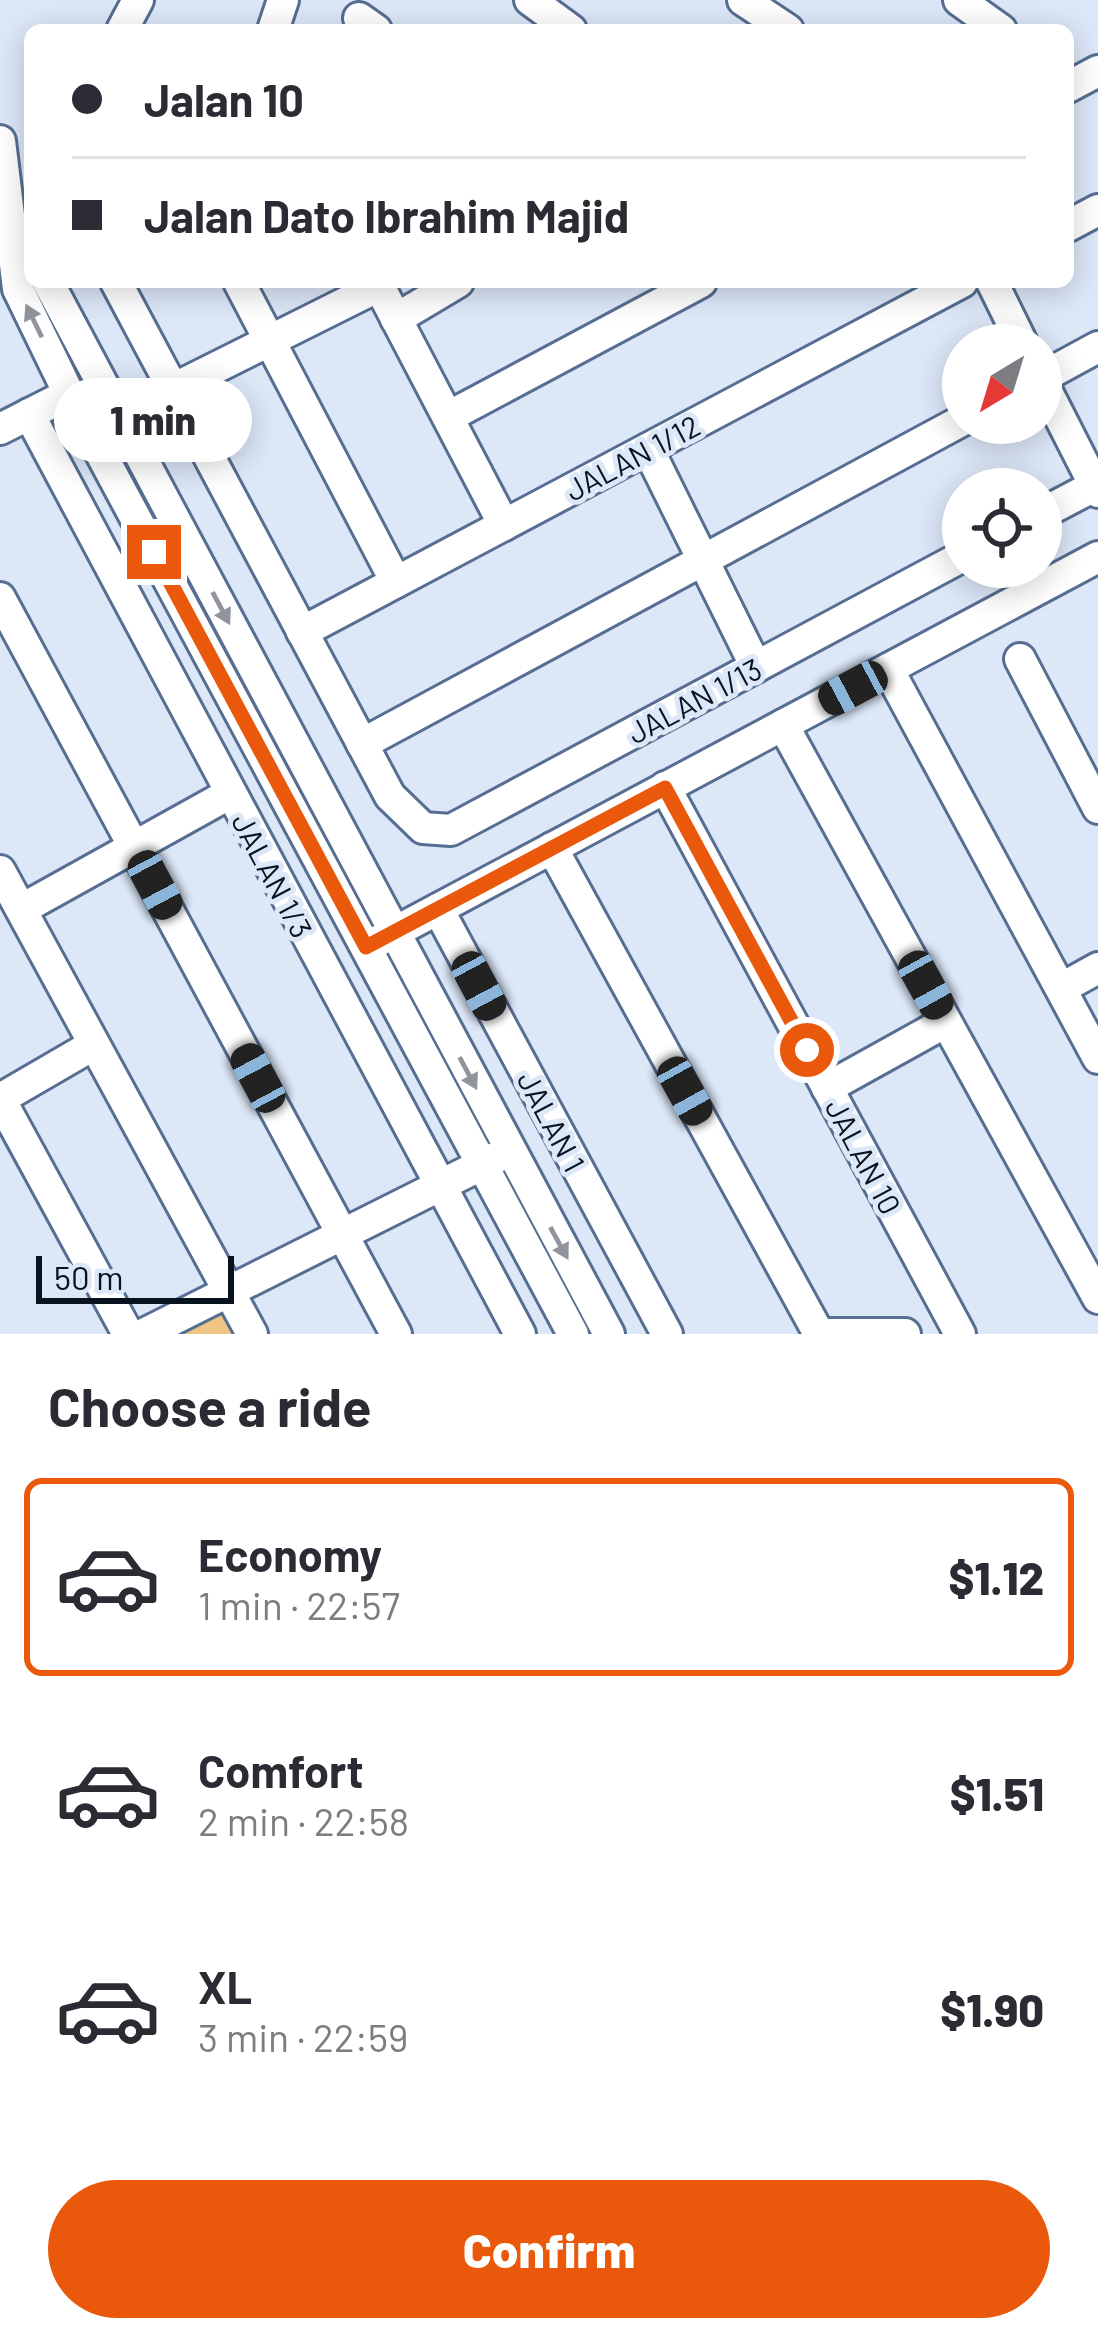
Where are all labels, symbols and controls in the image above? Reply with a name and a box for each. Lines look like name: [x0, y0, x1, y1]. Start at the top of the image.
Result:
text: Jalan 10: [144, 72, 304, 126]
text: Jalan Dato Ibrahim Majid: [144, 188, 629, 242]
one-way arrow: [24, 303, 44, 338]
north arrow: [942, 324, 1062, 444]
map controls: [942, 324, 1062, 588]
callout: 1 min: [55, 378, 253, 462]
text: 1 min: [110, 396, 196, 443]
street label: JALAN 1/12: [559, 407, 705, 507]
button: locate: [942, 468, 1062, 588]
route end: [127, 525, 181, 579]
one-way arrow: [210, 591, 231, 626]
street label: JALAN 1/13: [621, 650, 767, 750]
car: [813, 655, 893, 721]
street label: JALAN 1/3: [225, 806, 321, 944]
car: [122, 845, 188, 925]
car: [893, 945, 959, 1025]
car: [446, 946, 512, 1026]
route start: [780, 1023, 834, 1077]
car: [225, 1038, 291, 1118]
car: [652, 1051, 718, 1131]
one-way arrow: [458, 1055, 478, 1090]
street label: JALAN 1: [511, 1065, 593, 1177]
street label: JALAN 10: [819, 1092, 909, 1220]
one-way arrow: [548, 1225, 569, 1260]
scale bar: [36, 1250, 234, 1303]
text: 50 m: [54, 1257, 124, 1297]
text: Choose a ride: [48, 1373, 372, 1438]
icon: car: [54, 1523, 162, 1631]
text: Economy: [198, 1527, 382, 1581]
text: $1.12: [949, 1550, 1044, 1604]
text: 1 min · 22:57: [198, 1581, 400, 1628]
icon: car: [54, 1739, 162, 1847]
text: Comfort: [198, 1743, 364, 1797]
text: $1.51: [950, 1766, 1044, 1820]
text: 2 min · 22:58: [198, 1797, 409, 1844]
icon: car: [54, 1955, 162, 2063]
text: XL: [198, 1959, 252, 2013]
text: $1.90: [940, 1982, 1044, 2036]
text: 3 min · 22:59: [198, 2013, 408, 2060]
button: Confirm: [48, 2180, 1050, 2318]

